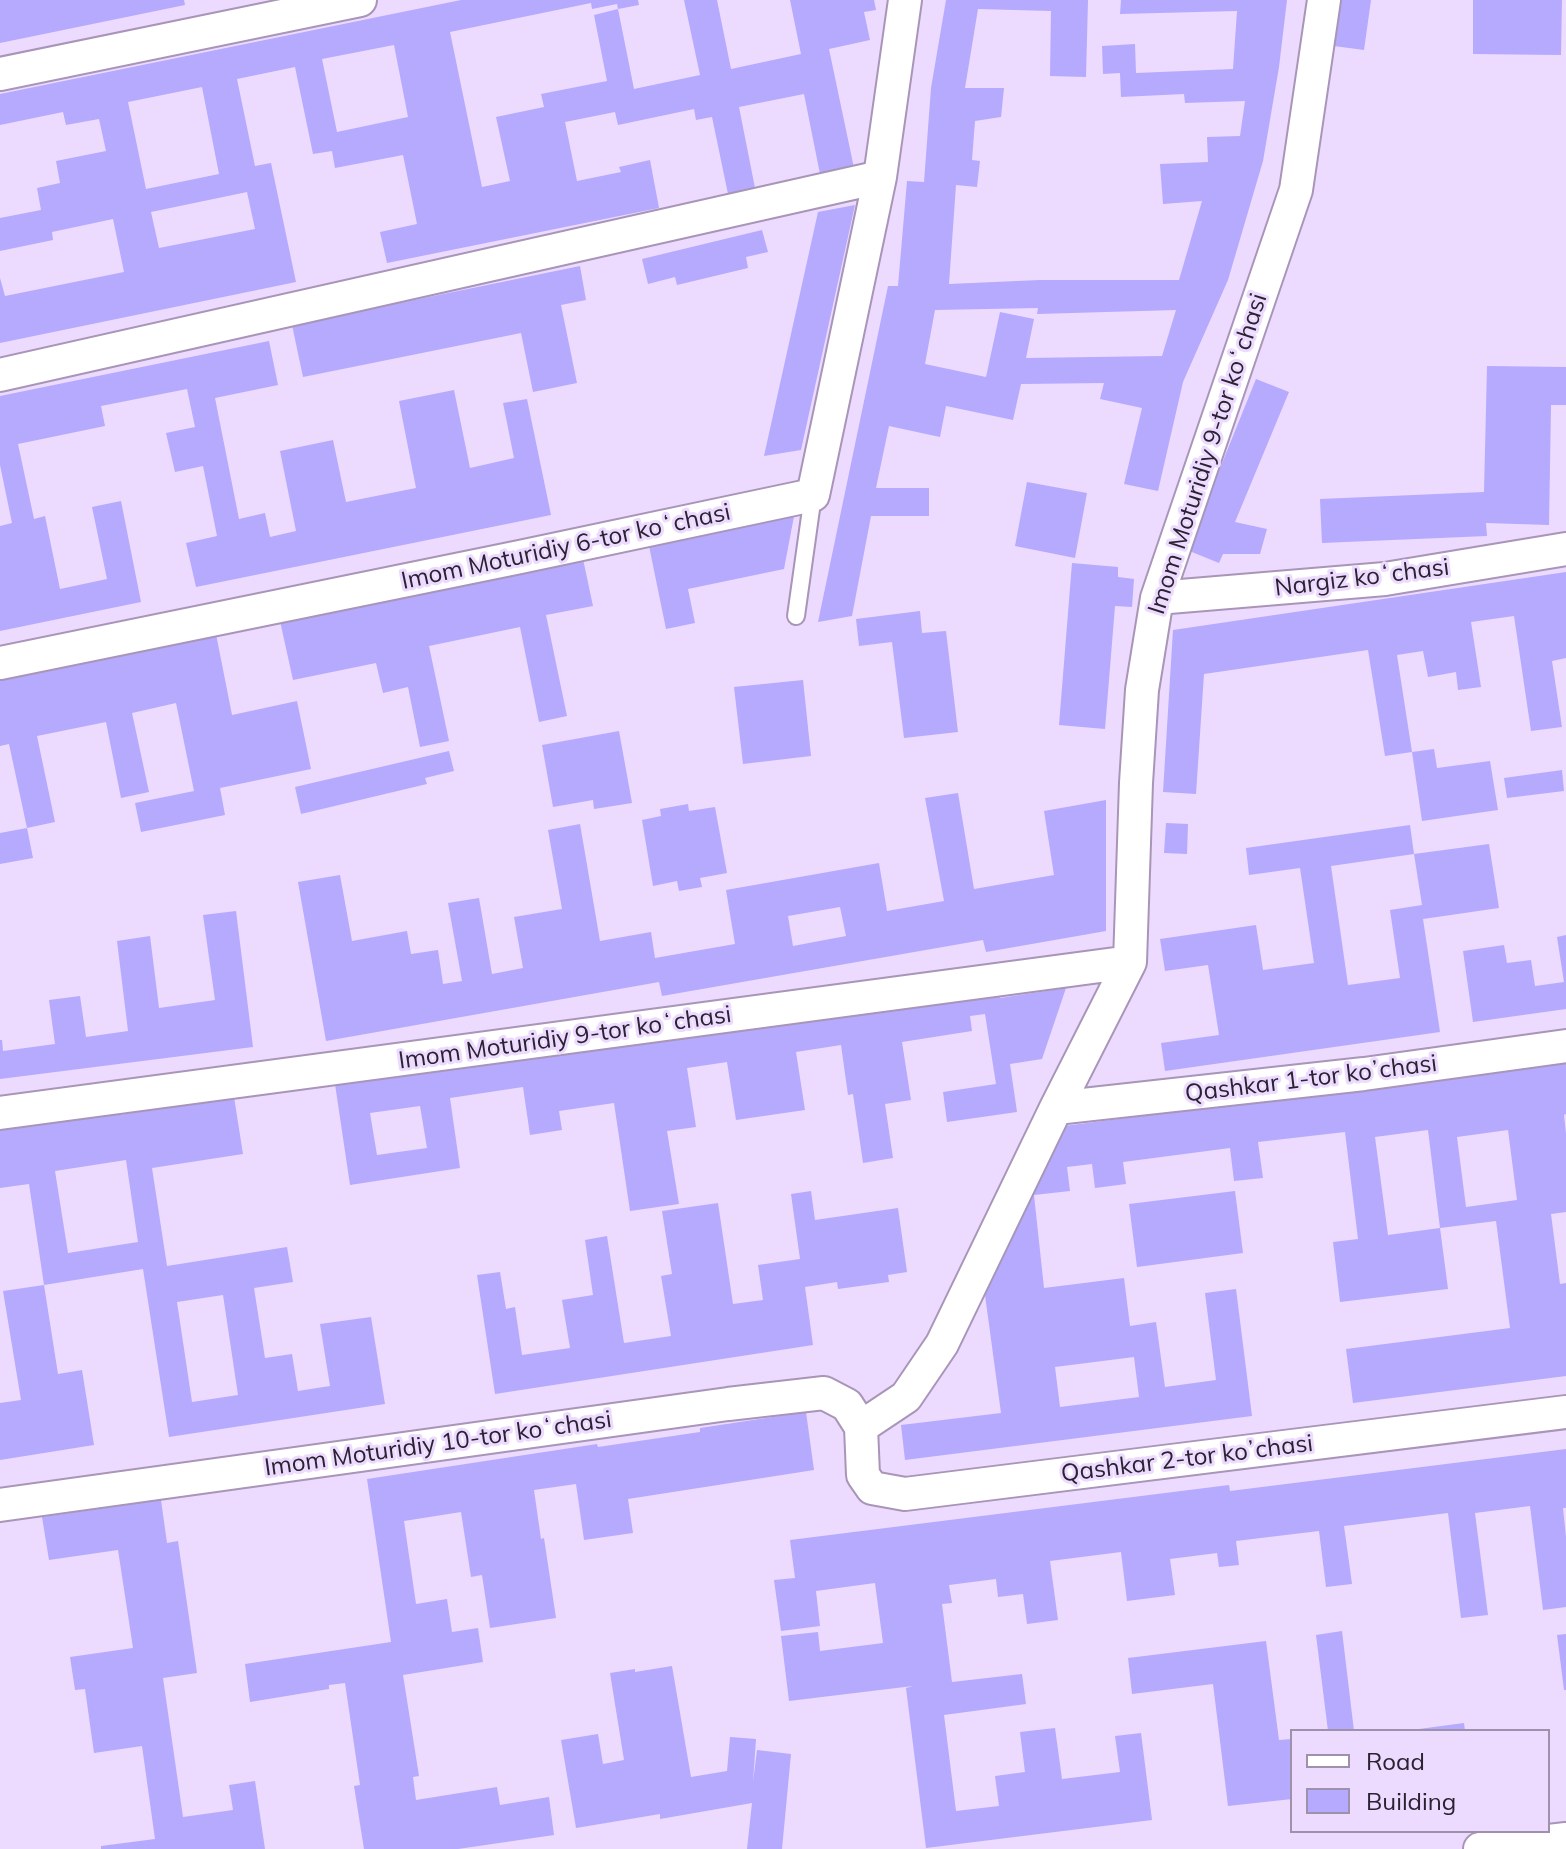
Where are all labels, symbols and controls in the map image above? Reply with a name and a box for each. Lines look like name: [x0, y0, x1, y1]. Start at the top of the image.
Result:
street label: Imom Moturidiy 9-tor koʻchasi: [1142, 290, 1274, 618]
street label: Imom Moturidiy 6-tor koʻchasi: [399, 498, 733, 596]
street label: Nargiz koʻchasi: [1273, 553, 1451, 603]
street label: Imom Moturidiy 9-tor koʻchasi: [397, 1000, 733, 1076]
street label: Qashkar 1-tor koʼchasi: [1183, 1049, 1439, 1109]
street label: Imom Moturidiy 10-tor koʻchasi: [263, 1405, 613, 1483]
street label: Qashkar 2-tor koʼchasi: [1059, 1429, 1315, 1489]
legend: [1290, 1729, 1550, 1833]
text: Road: [1366, 1746, 1425, 1776]
text: Building: [1366, 1786, 1456, 1816]

